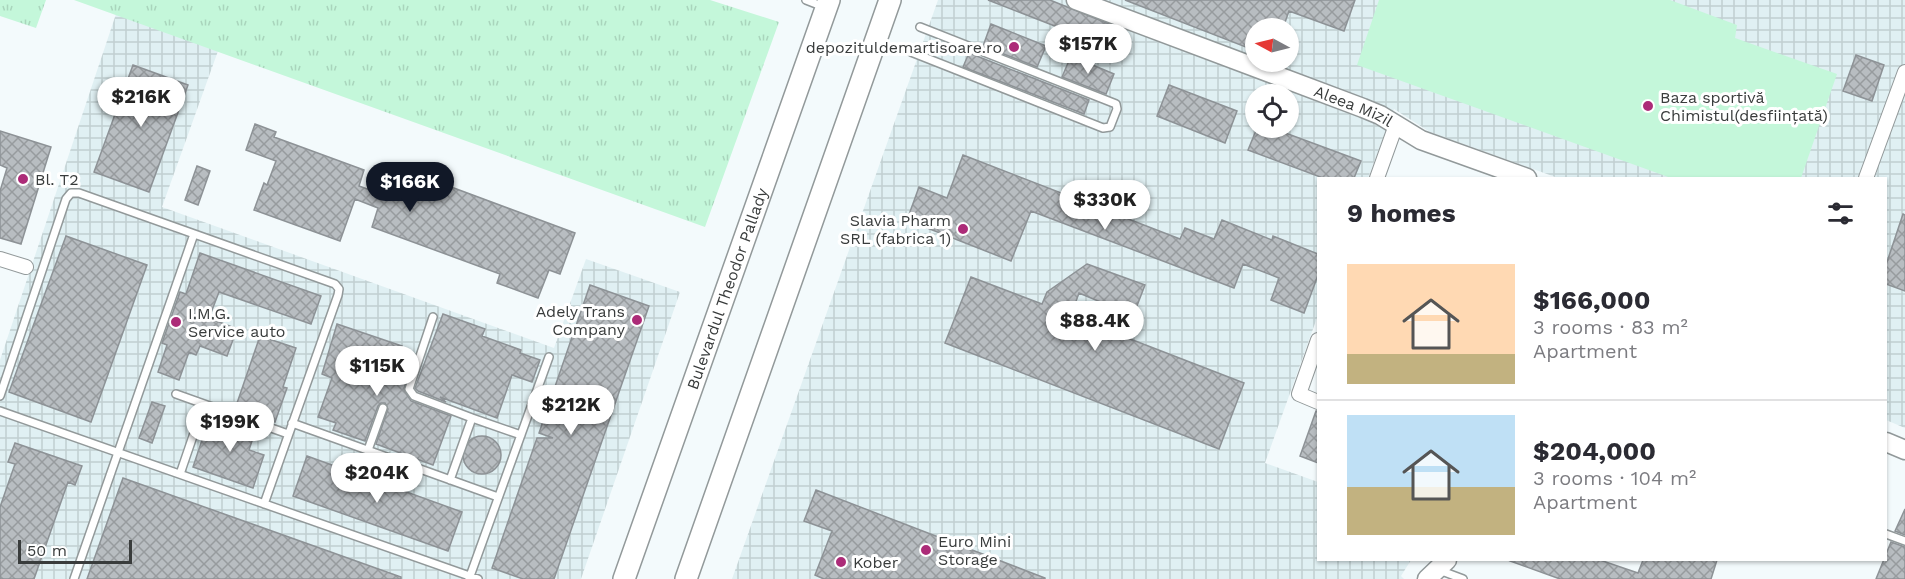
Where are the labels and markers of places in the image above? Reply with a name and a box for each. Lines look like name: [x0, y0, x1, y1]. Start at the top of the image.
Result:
pin: $157K: [1046, 24, 1130, 75]
place label: depozituldemartisoare.ro: [806, 38, 1002, 57]
marker: depozituldemartisoare.ro: [1007, 40, 1021, 54]
pin: $216K: [99, 77, 183, 128]
place label: Baza sportivă Chimistul(desființată): [1660, 88, 1828, 125]
marker: Baza sportivă Chimistul(desființată): [1641, 99, 1655, 113]
pin: $166K: [368, 162, 452, 213]
place label: Bl. T2: [35, 170, 79, 189]
marker: Bl. T2: [16, 172, 30, 186]
pin: $330K: [1063, 180, 1147, 231]
place label: Slavia Pharm SRL (fabrica 1): [840, 211, 951, 248]
marker: Slavia Pharm SRL (fabrica 1): [956, 222, 970, 236]
pin: $88.4K: [1046, 301, 1144, 352]
place label: Adely Trans Company: [536, 302, 626, 339]
place label: I.M.G. Service auto: [188, 304, 285, 341]
marker: Adely Trans Company: [630, 313, 644, 327]
marker: I.M.G. Service auto: [169, 315, 183, 329]
pin: $115K: [335, 346, 419, 397]
pin: $212K: [529, 385, 613, 436]
pin: $199K: [188, 402, 272, 453]
pin: $204K: [335, 453, 419, 504]
place label: Euro Mini Storage: [938, 532, 1011, 569]
marker: Euro Mini Storage: [919, 543, 933, 557]
place label: Kober: [853, 553, 899, 572]
marker: Kober: [834, 555, 848, 569]

